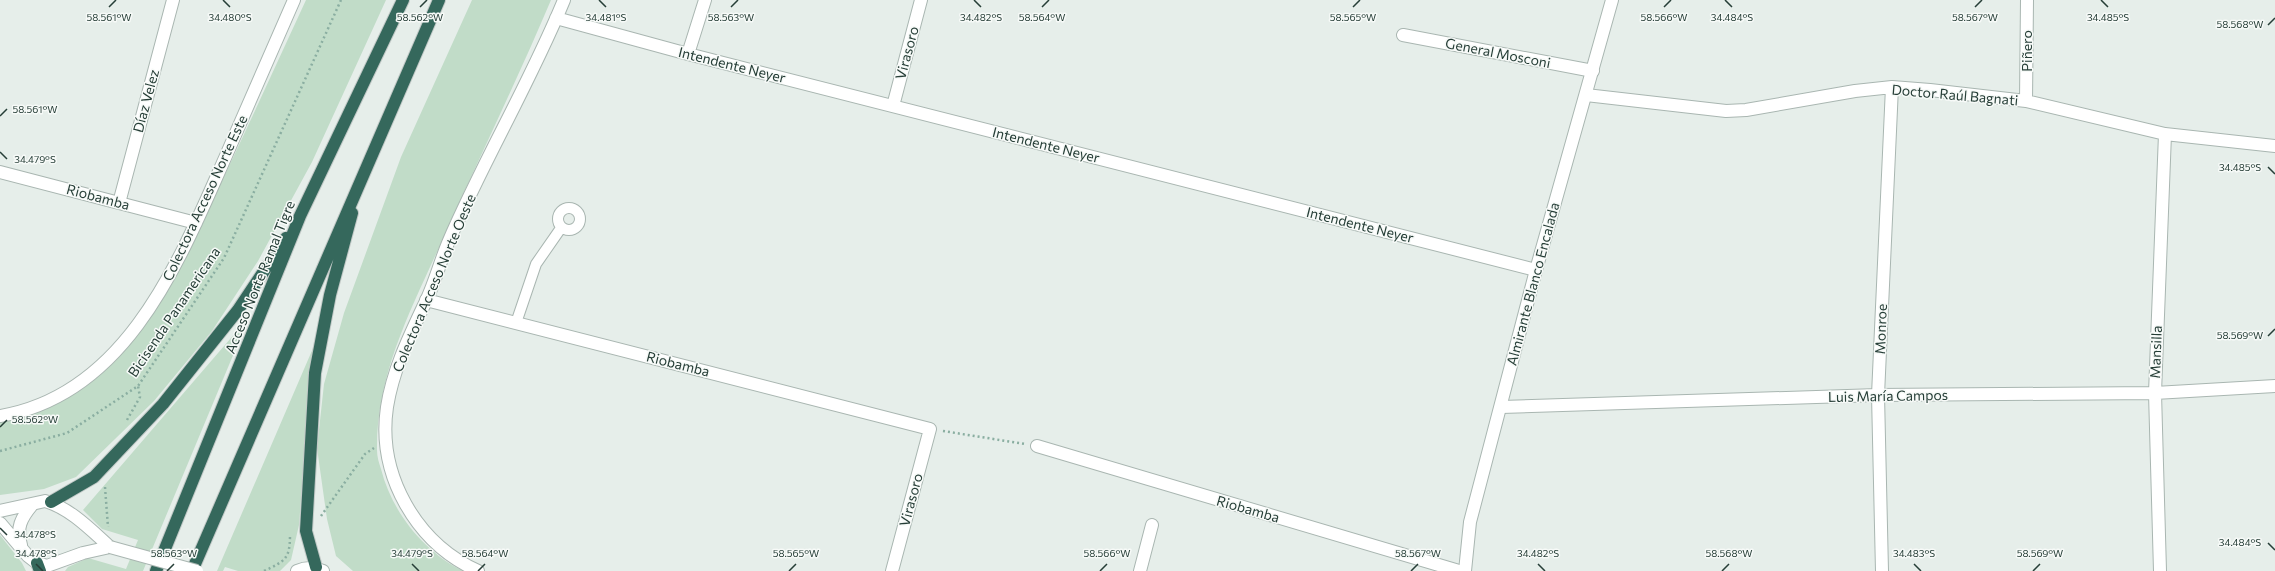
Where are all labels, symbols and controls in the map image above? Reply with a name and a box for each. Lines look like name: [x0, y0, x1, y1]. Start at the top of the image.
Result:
text: 58.561°W: [86, 11, 132, 23]
text: 34.480°S: [209, 11, 252, 23]
text: 58.562°W: [397, 11, 443, 23]
text: 34.481°S: [586, 11, 627, 23]
text: 58.563°W: [708, 11, 754, 23]
text: 34.482°S: [960, 11, 1002, 23]
text: 58.564°W: [1019, 11, 1065, 23]
text: 58.565°W: [1330, 11, 1376, 23]
text: 58.566°W: [1641, 11, 1687, 23]
text: 34.484°S: [1711, 11, 1753, 23]
text: 58.567°W: [1952, 11, 1998, 23]
text: 34.485°S: [2087, 11, 2129, 23]
text: 58.568°W: [2217, 18, 2263, 30]
street label: Virasoro: [891, 24, 922, 81]
street label: Piñero: [2018, 30, 2035, 72]
street label: General Mosconi: [1444, 34, 1552, 71]
street label: Intendente Neyer: [677, 43, 788, 86]
street label: Díaz Velez: [129, 67, 162, 134]
street label: Doctor Raúl Bagnati: [1891, 80, 2019, 109]
text: 58.561°W: [12, 103, 58, 115]
street label: Colectora Acceso Norte Este: [159, 112, 251, 283]
street label: Intendente Neyer: [991, 123, 1102, 166]
text: 34.479°S: [14, 153, 56, 165]
text: 34.485°S: [2219, 161, 2261, 173]
street label: Riobamba: [65, 180, 132, 213]
street label: Colectora Acceso Norte Oeste: [388, 191, 479, 374]
street label: Acceso Norte Ramal Tigre: [221, 198, 298, 356]
street label: Almirante Blanco Encalada: [1503, 200, 1563, 367]
street label: Intendente Neyer: [1305, 203, 1416, 246]
street label: Bicisenda Panamericana: [124, 244, 223, 380]
street label: Monroe: [1871, 303, 1890, 355]
street label: Mansilla: [2146, 325, 2165, 379]
text: 58.569°W: [2217, 329, 2263, 341]
street label: Riobamba: [645, 347, 712, 380]
street label: Luis María Campos: [1828, 386, 1948, 405]
text: 58.562°W: [12, 413, 58, 425]
street label: Virasoro: [895, 471, 926, 528]
street label: Riobamba: [1215, 491, 1282, 526]
text: 34.478°S: [14, 528, 56, 540]
text: 34.484°S: [2219, 536, 2261, 548]
text: 34.478°S: [15, 547, 57, 559]
text: 58.563°W: [151, 547, 197, 559]
text: 34.479°S: [391, 547, 433, 559]
text: 58.564°W: [462, 547, 508, 559]
text: 58.565°W: [773, 547, 819, 559]
text: 58.566°W: [1084, 547, 1130, 559]
text: 58.567°W: [1395, 547, 1441, 559]
text: 34.482°S: [1517, 547, 1559, 559]
text: 58.568°W: [1706, 547, 1752, 559]
text: 34.483°S: [1893, 547, 1935, 559]
text: 58.569°W: [2017, 547, 2063, 559]

